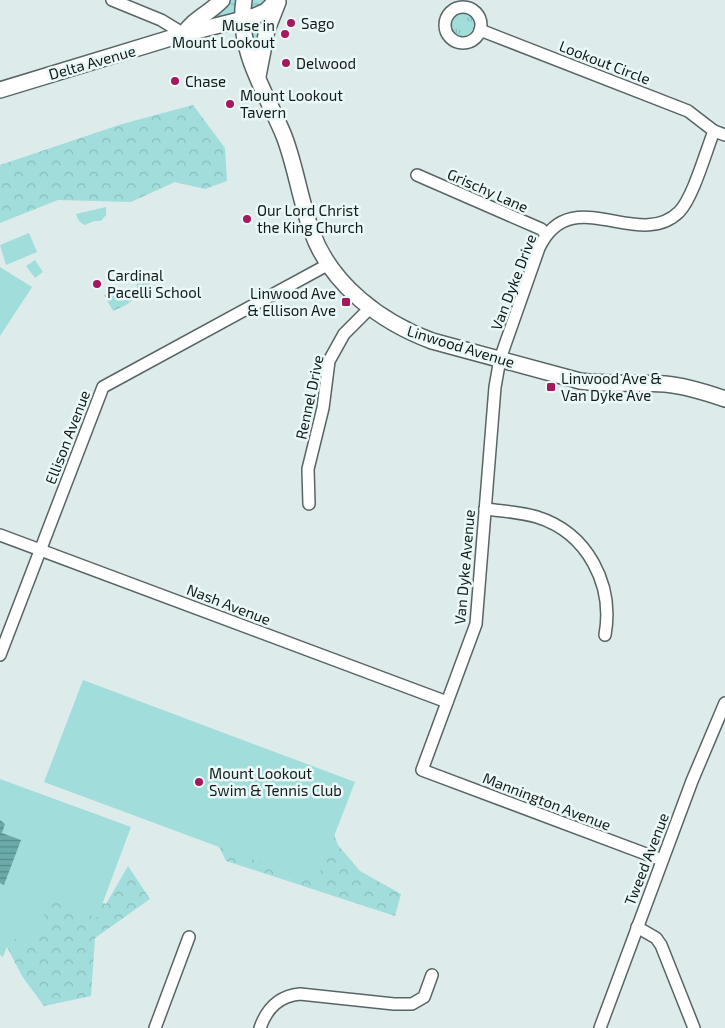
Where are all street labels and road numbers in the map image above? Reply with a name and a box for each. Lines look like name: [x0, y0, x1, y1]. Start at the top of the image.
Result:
street label: Lookout Circle: [557, 36, 653, 88]
street label: Delta Avenue: [46, 41, 138, 83]
street label: Grischy Lane: [445, 164, 531, 216]
street label: Van Dyke Drive: [486, 231, 540, 333]
street label: Linwood Avenue: [405, 321, 517, 371]
street label: Rennel Drive: [291, 353, 327, 441]
street label: Ellison Avenue: [41, 387, 93, 487]
street label: Van Dyke Avenue: [450, 509, 478, 625]
street label: Nash Avenue: [185, 580, 273, 628]
street label: Mannington Avenue: [480, 768, 614, 834]
street label: Tweed Avenue: [620, 810, 672, 908]

